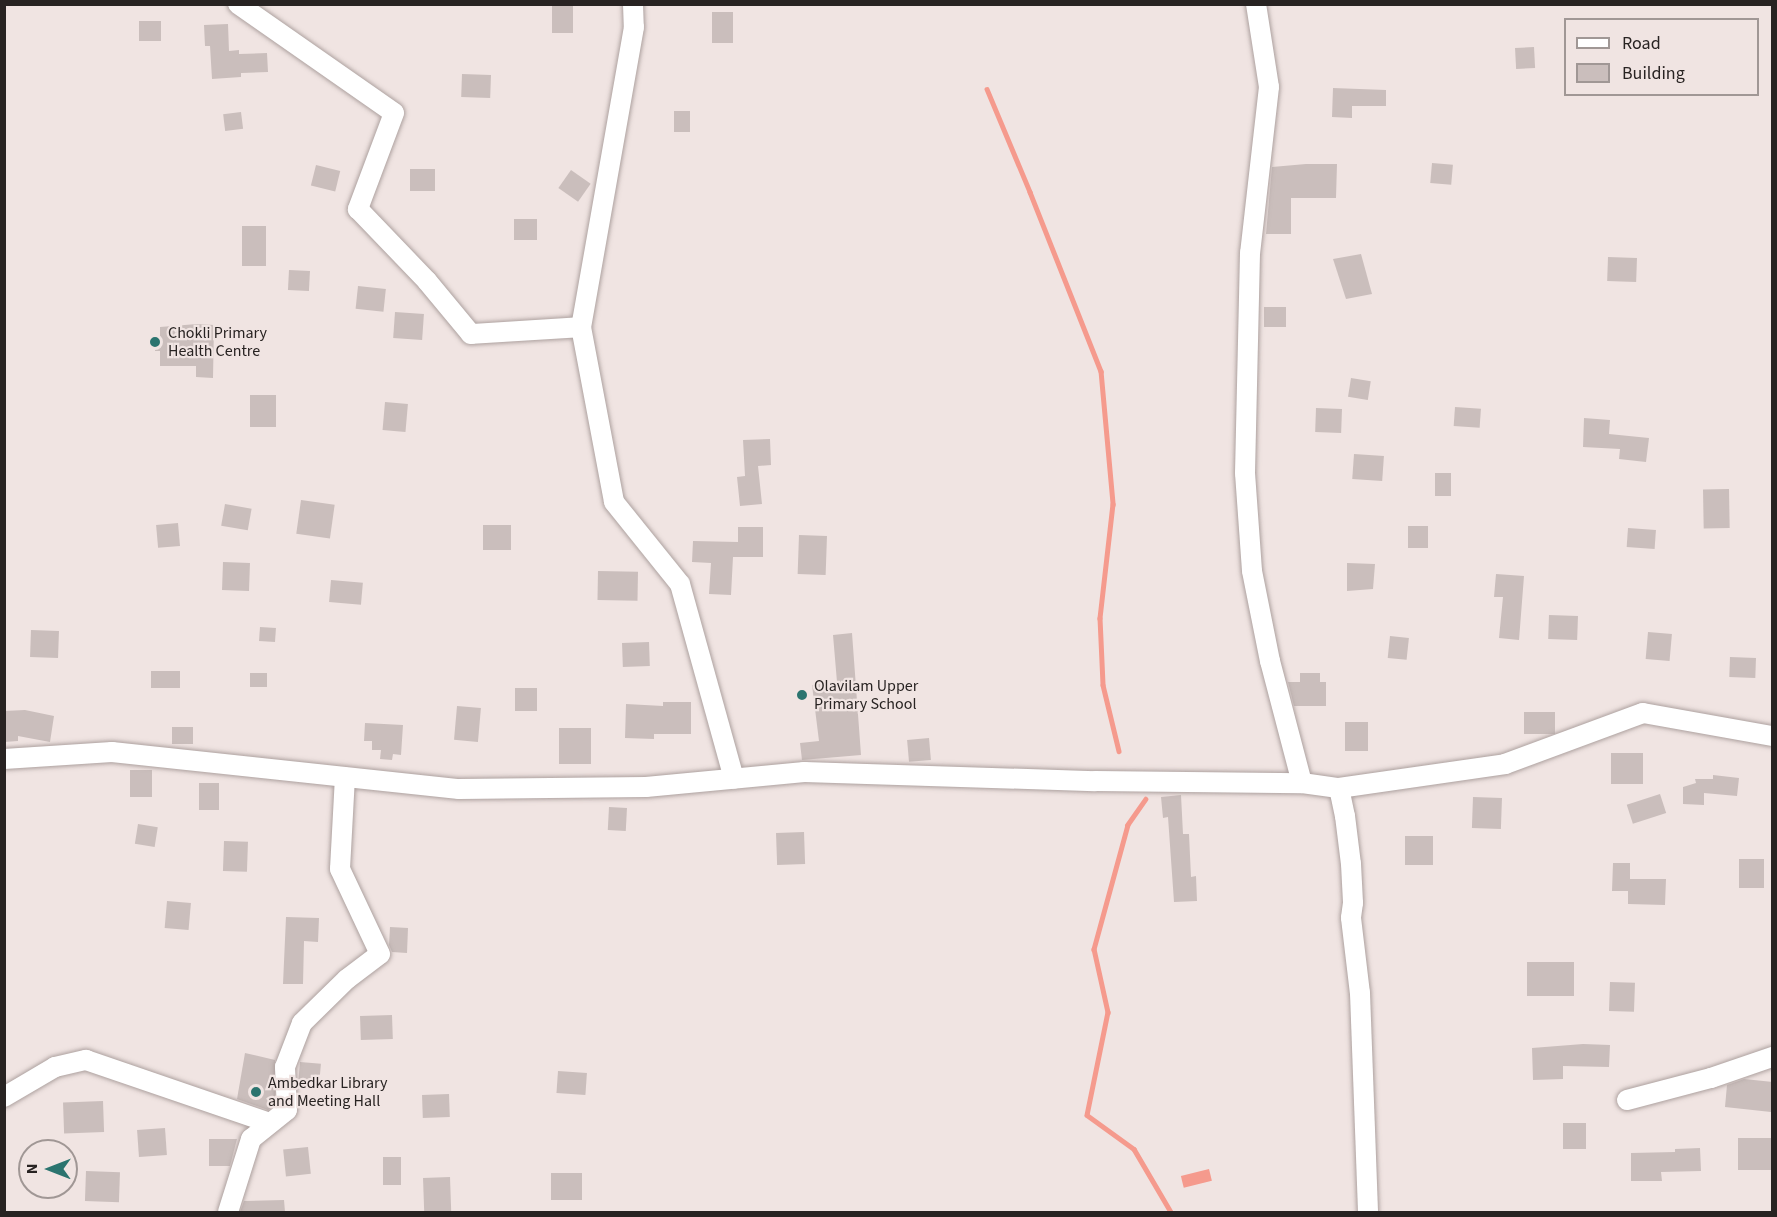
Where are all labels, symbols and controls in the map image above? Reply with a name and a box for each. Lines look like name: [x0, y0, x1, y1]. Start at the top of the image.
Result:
legend: [1564, 18, 1759, 96]
text: Road: [1622, 31, 1661, 56]
text: Building: [1622, 61, 1685, 86]
place label: Chokli Primary Health Centre: [168, 323, 267, 361]
marker: Chokli Primary Health Centre: [146, 333, 164, 351]
place label: Olavilam Upper Primary School: [814, 676, 918, 714]
marker: Olavilam Upper Primary School: [795, 688, 809, 702]
place label: Ambedkar Library and Meeting Hall: [268, 1073, 387, 1111]
marker: Ambedkar Library and Meeting Hall: [249, 1085, 263, 1099]
north arrow: [18, 1139, 78, 1199]
text: N: [21, 1164, 43, 1174]

